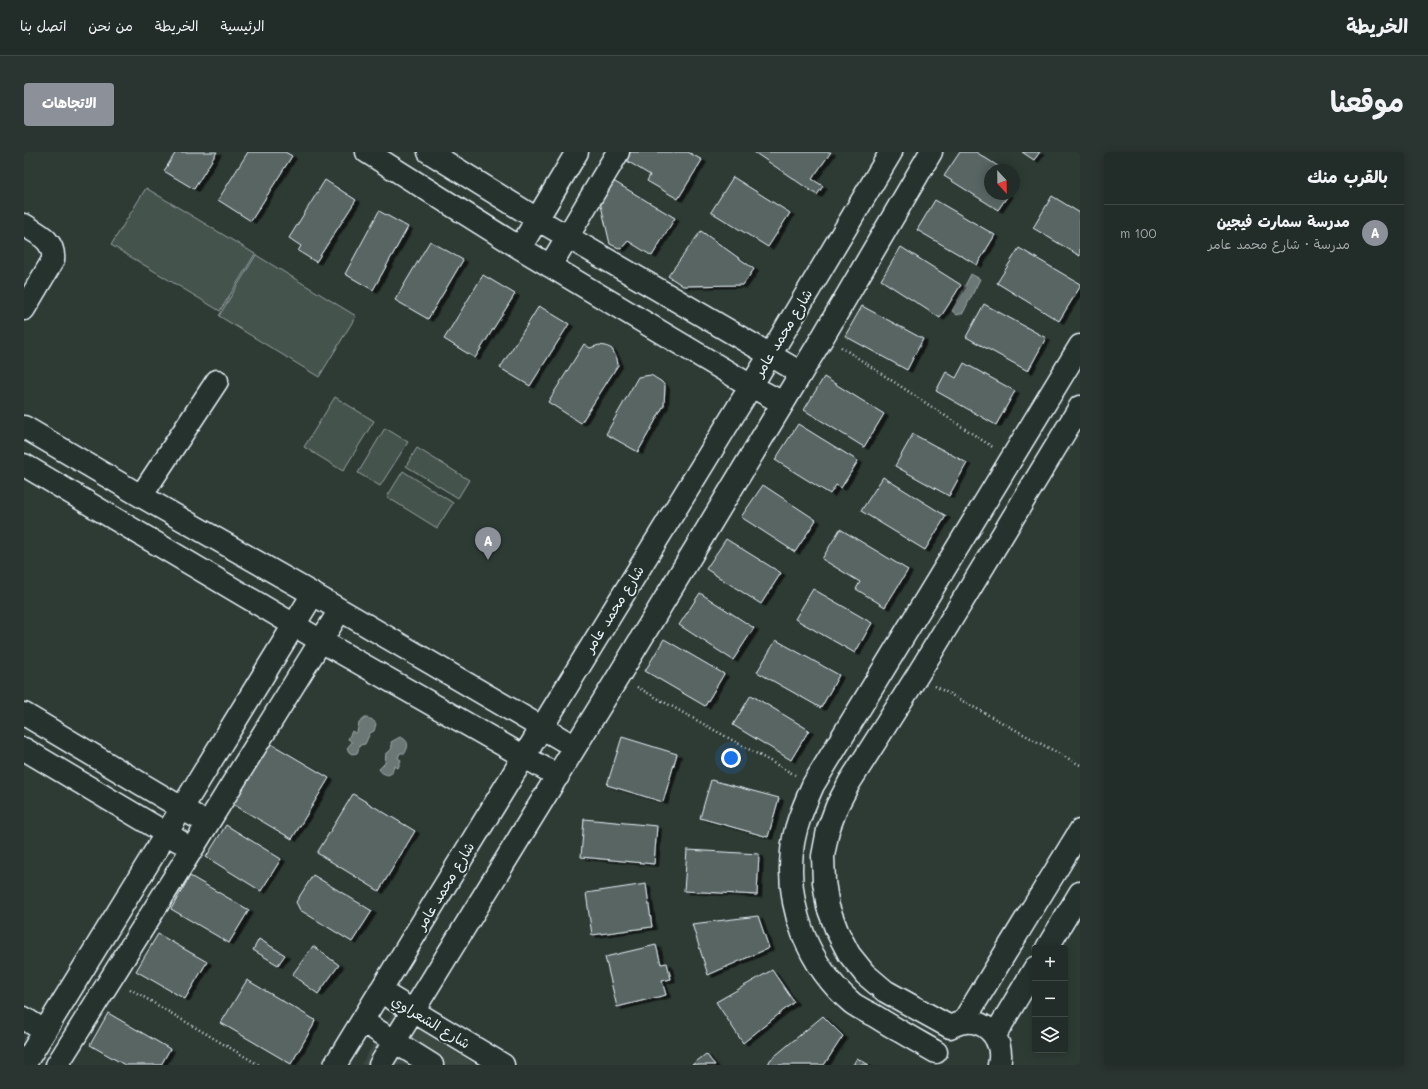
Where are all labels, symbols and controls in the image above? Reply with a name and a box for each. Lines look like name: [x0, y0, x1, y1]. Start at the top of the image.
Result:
text: الخريطة: [1346, 13, 1408, 38]
text: اتصل بنا: [20, 16, 66, 35]
text: من نحن: [88, 16, 133, 35]
text: الخريطة: [155, 16, 199, 35]
text: الرئيسية: [221, 16, 264, 35]
button: الاتجاهات: [24, 83, 114, 126]
text: موقعنا: [1330, 83, 1404, 119]
north arrow: [984, 164, 1020, 200]
text: بالقرب منك: [1307, 165, 1388, 187]
text: مدرسة سمارت فيجين: [1217, 211, 1350, 231]
text: 100 m: [1120, 224, 1156, 241]
text: A: [1370, 224, 1380, 241]
text: مدرسة · شارع محمد عامر: [1208, 235, 1350, 252]
street label: شارع محمد عامر: [748, 285, 817, 382]
pin: A: [475, 527, 501, 560]
street label: شارع محمد عامر: [579, 562, 649, 657]
your location: [721, 748, 741, 768]
street label: شارع محمد عامر: [410, 838, 479, 935]
map controls: [1032, 945, 1068, 1053]
button: +: [1032, 945, 1068, 981]
button: −: [1032, 981, 1068, 1017]
street label: شارع الشعراوي: [387, 991, 474, 1054]
button: layers: [1032, 1017, 1068, 1053]

